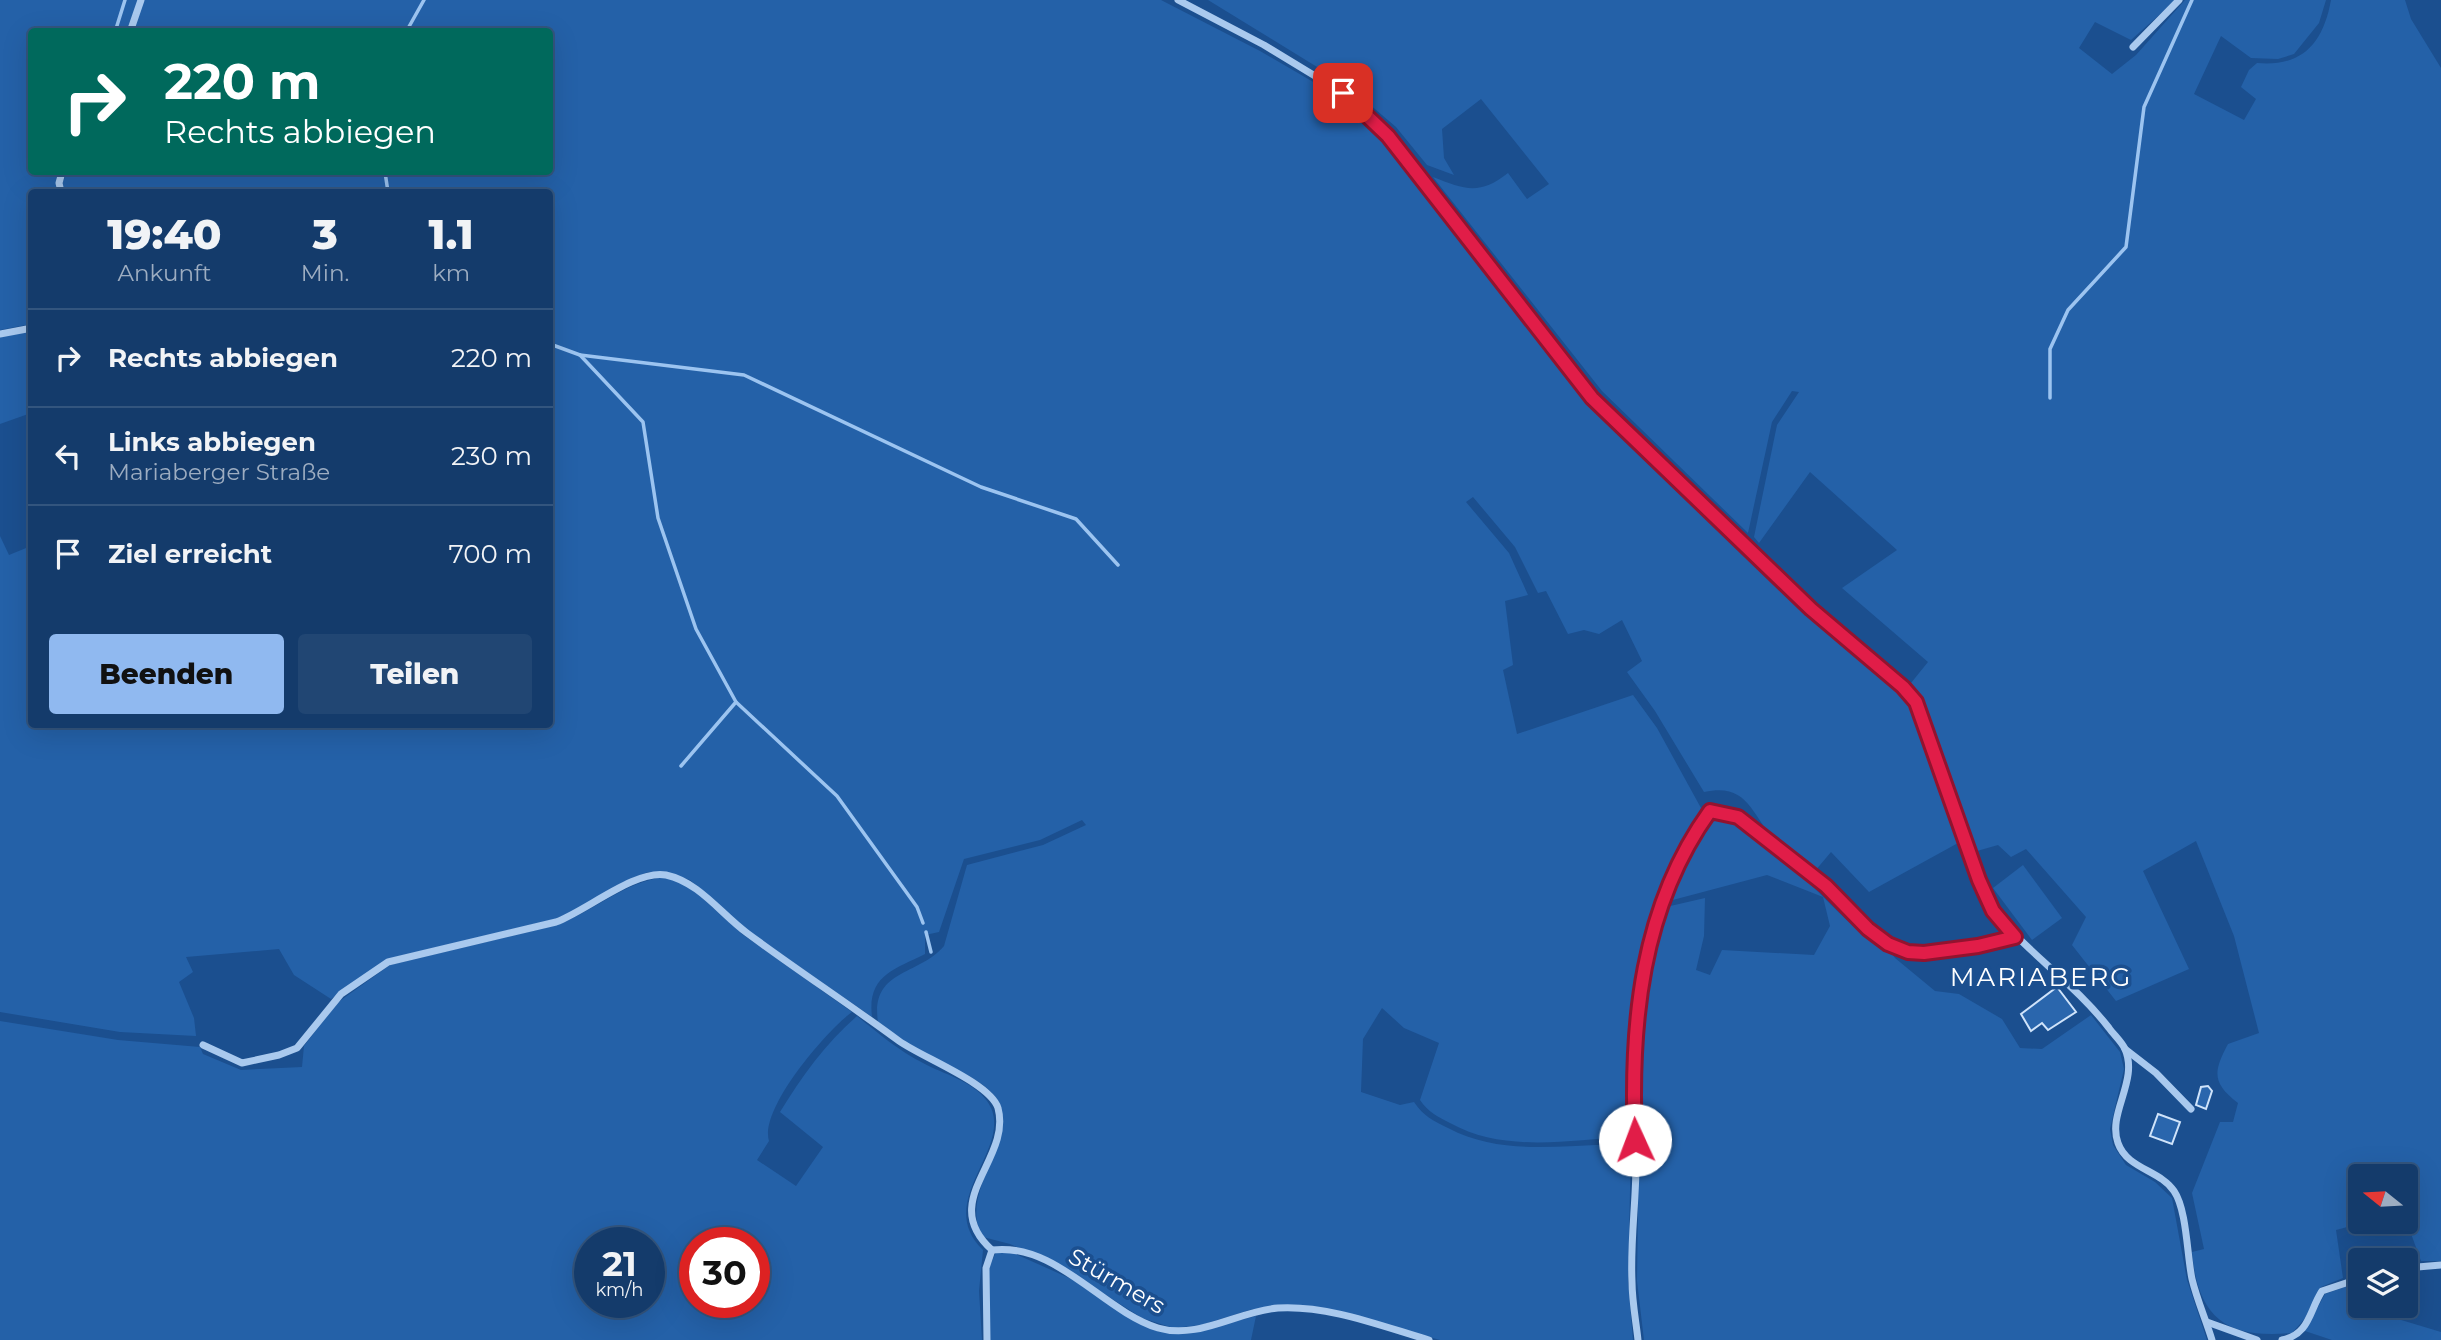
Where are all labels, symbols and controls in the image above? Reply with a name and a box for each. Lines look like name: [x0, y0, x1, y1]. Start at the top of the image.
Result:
text: 220 m: [164, 52, 320, 111]
icon: right: [49, 56, 140, 147]
pin: [1313, 63, 1373, 123]
icon: arrive: [1324, 74, 1362, 112]
text: Rechts abbiegen: [164, 112, 436, 151]
text: 19:40: [107, 208, 222, 260]
text: 3: [312, 208, 338, 260]
text: 1.1: [429, 208, 474, 260]
text: Ankunft: [118, 259, 211, 287]
text: Min.: [301, 259, 349, 287]
text: km: [432, 259, 470, 287]
icon: right: [49, 339, 87, 377]
text: Rechts abbiegen: [108, 342, 338, 374]
text: 220 m: [451, 342, 532, 374]
text: Links abbiegen: [108, 426, 316, 458]
icon: left: [49, 437, 87, 475]
text: 230 m: [451, 440, 532, 472]
text: Mariaberger Straße: [108, 458, 330, 486]
icon: arrive: [49, 535, 87, 573]
text: Ziel erreicht: [108, 538, 272, 570]
text: 700 m: [448, 538, 532, 570]
button: Beenden: [49, 634, 284, 714]
button: Teilen: [298, 634, 532, 714]
district label: MARIABERG: [1950, 961, 2132, 993]
position arrow: [1598, 1103, 1672, 1177]
north arrow: [2348, 1164, 2418, 1234]
map controls: [2348, 1164, 2418, 1318]
speed limit sign: 30: [679, 1227, 770, 1318]
text: 21: [602, 1242, 637, 1285]
street label: Stürmers: [1064, 1242, 1170, 1320]
button: layers: [2348, 1248, 2418, 1318]
text: km/h: [595, 1279, 644, 1301]

